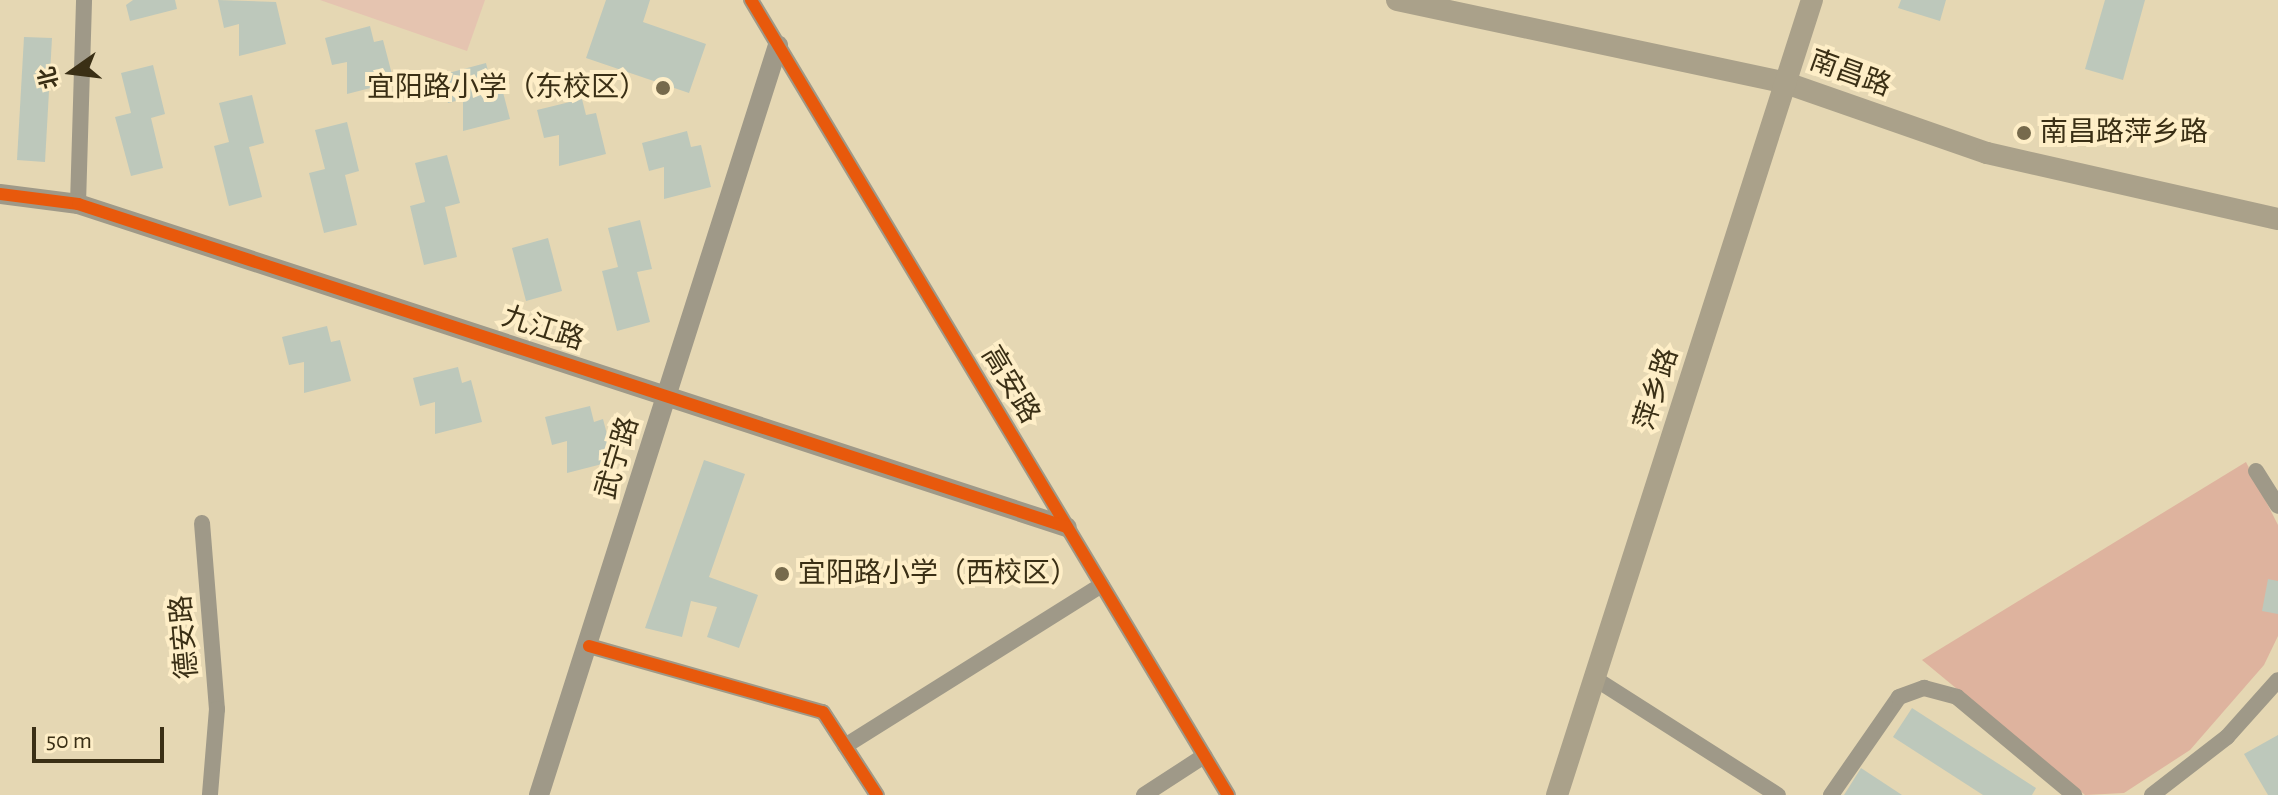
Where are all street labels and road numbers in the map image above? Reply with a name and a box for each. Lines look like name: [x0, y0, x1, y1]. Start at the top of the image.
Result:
street label: 南昌路: [1805, 44, 1895, 104]
street label: 九江路: [498, 300, 588, 358]
street label: 高安路: [974, 340, 1046, 430]
street label: 萍乡路: [1628, 344, 1686, 434]
street label: 武宁路: [590, 413, 646, 503]
street label: 德安路: [165, 594, 205, 680]

